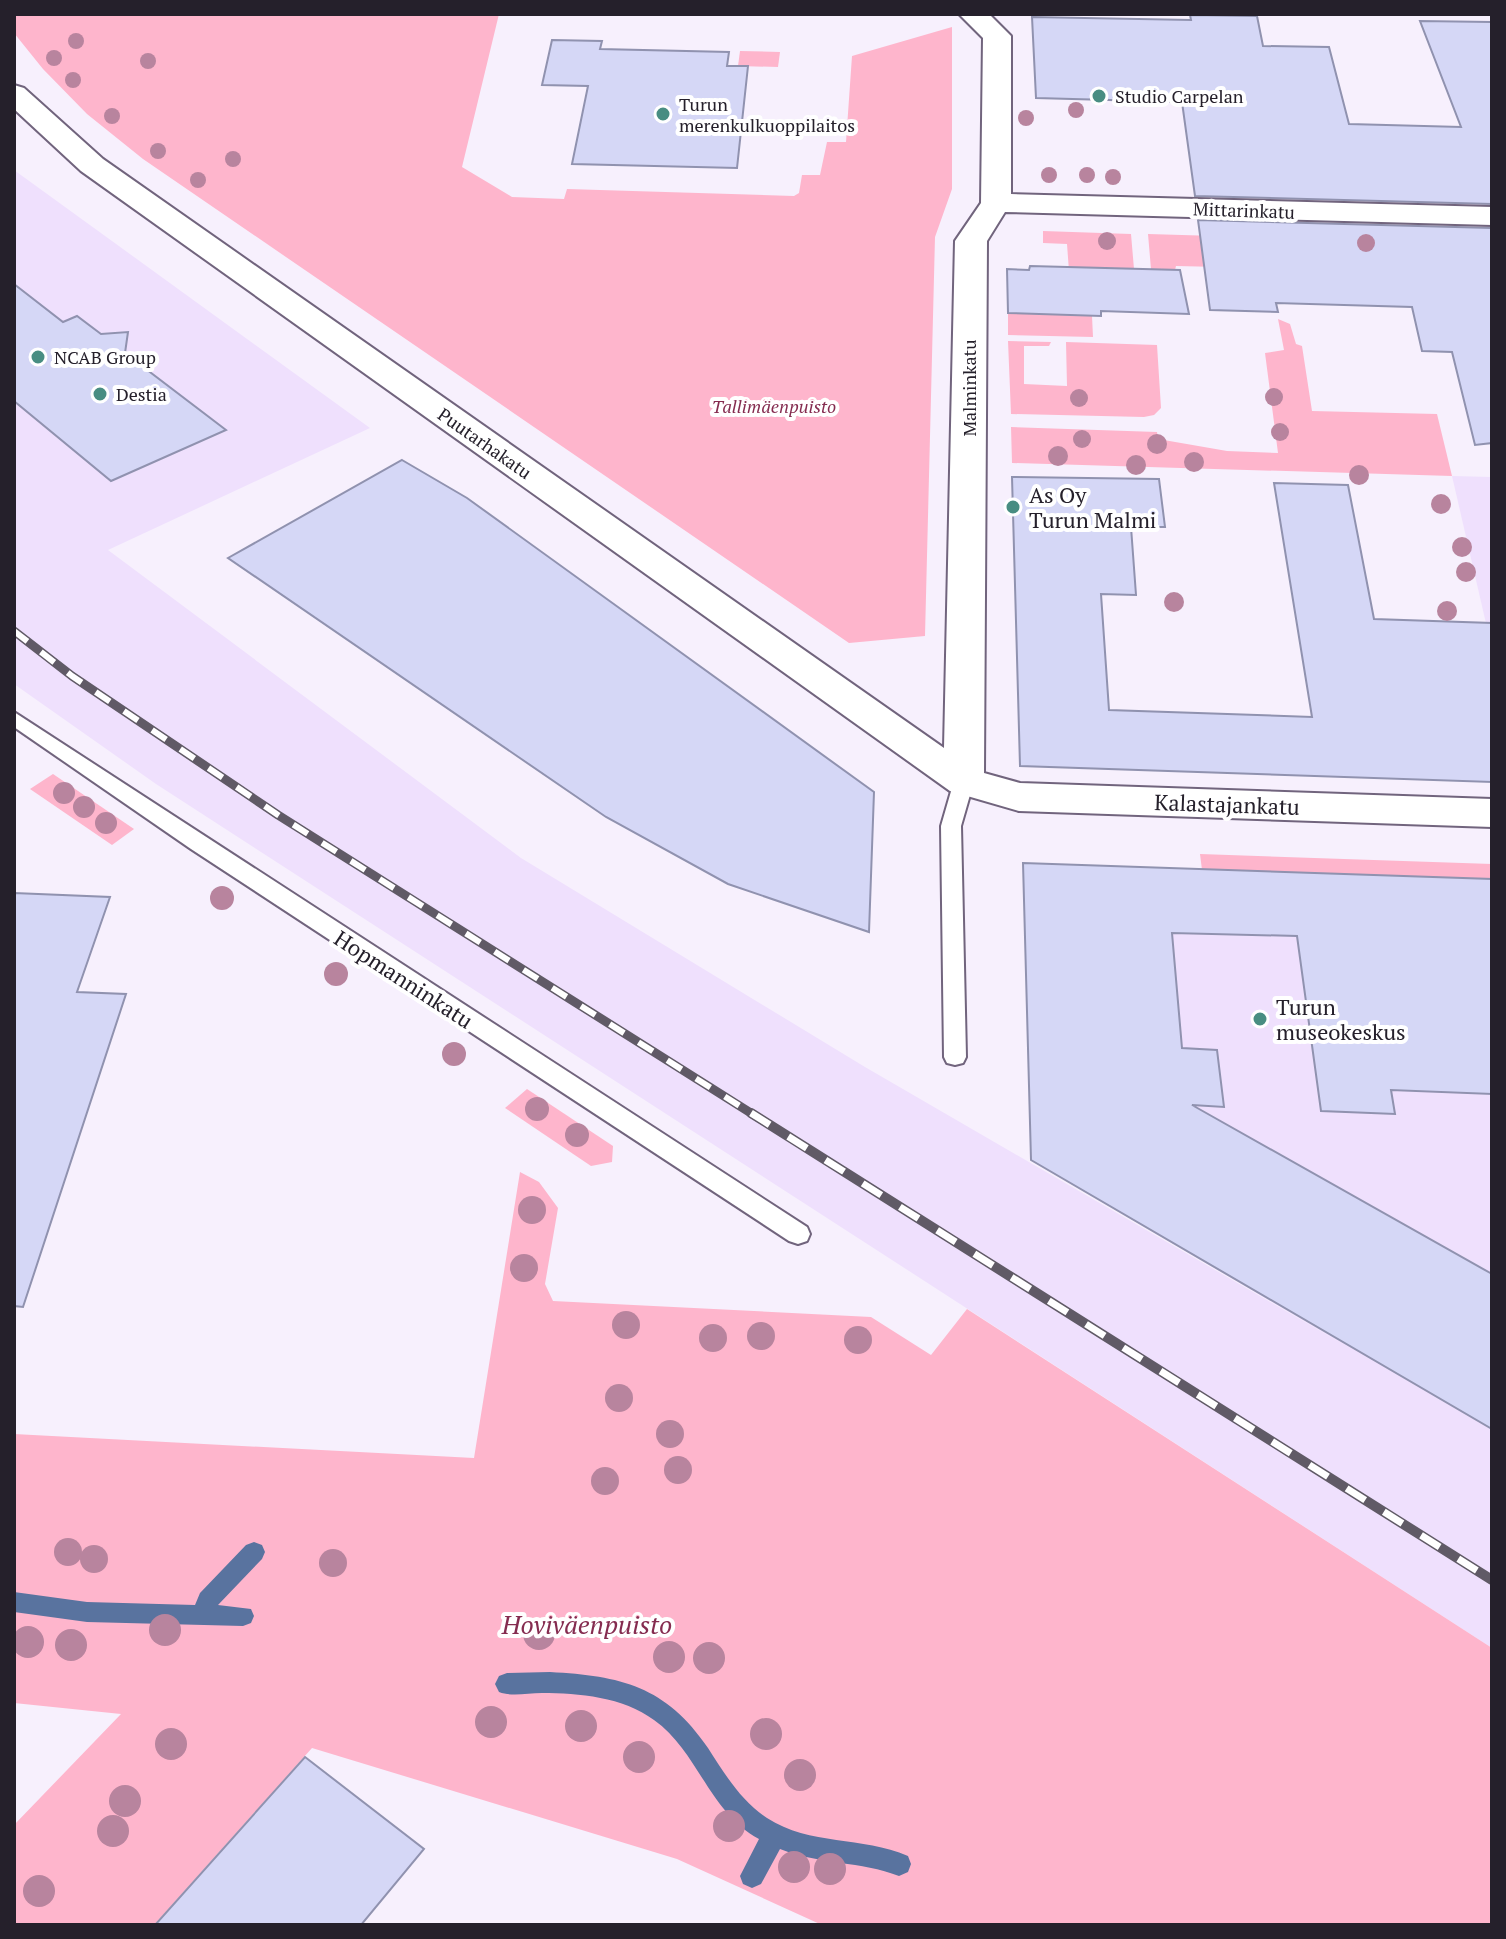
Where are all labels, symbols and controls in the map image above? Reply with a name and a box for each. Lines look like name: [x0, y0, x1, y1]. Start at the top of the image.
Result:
place label: Studio Carpelan: [1115, 84, 1244, 108]
marker: Studio Carpelan: [1090, 87, 1108, 105]
place label: Turun merenkulkuoppilaitos: [679, 92, 855, 137]
marker: Turun merenkulkuoppilaitos: [654, 105, 672, 123]
street label: Mittarinkatu: [1193, 196, 1295, 224]
street label: Malminkatu: [957, 339, 981, 437]
place label: NCAB Group: [54, 345, 156, 369]
marker: NCAB Group: [29, 348, 47, 366]
place label: Destia: [116, 382, 167, 406]
marker: Destia: [91, 385, 109, 403]
park label: Tallimäenpuisto: [712, 394, 836, 418]
street label: Puutarhakatu: [433, 402, 537, 484]
place label: As Oy Turun Malmi: [1029, 480, 1157, 534]
marker: As Oy Turun Malmi: [1004, 498, 1022, 516]
street label: Kalastajankatu: [1154, 787, 1301, 821]
street label: Hopmanninkatu: [329, 923, 479, 1035]
place label: Turun museokeskus: [1276, 992, 1406, 1046]
marker: Turun museokeskus: [1251, 1010, 1269, 1028]
park label: Hoviväenpuisto: [501, 1607, 672, 1641]

